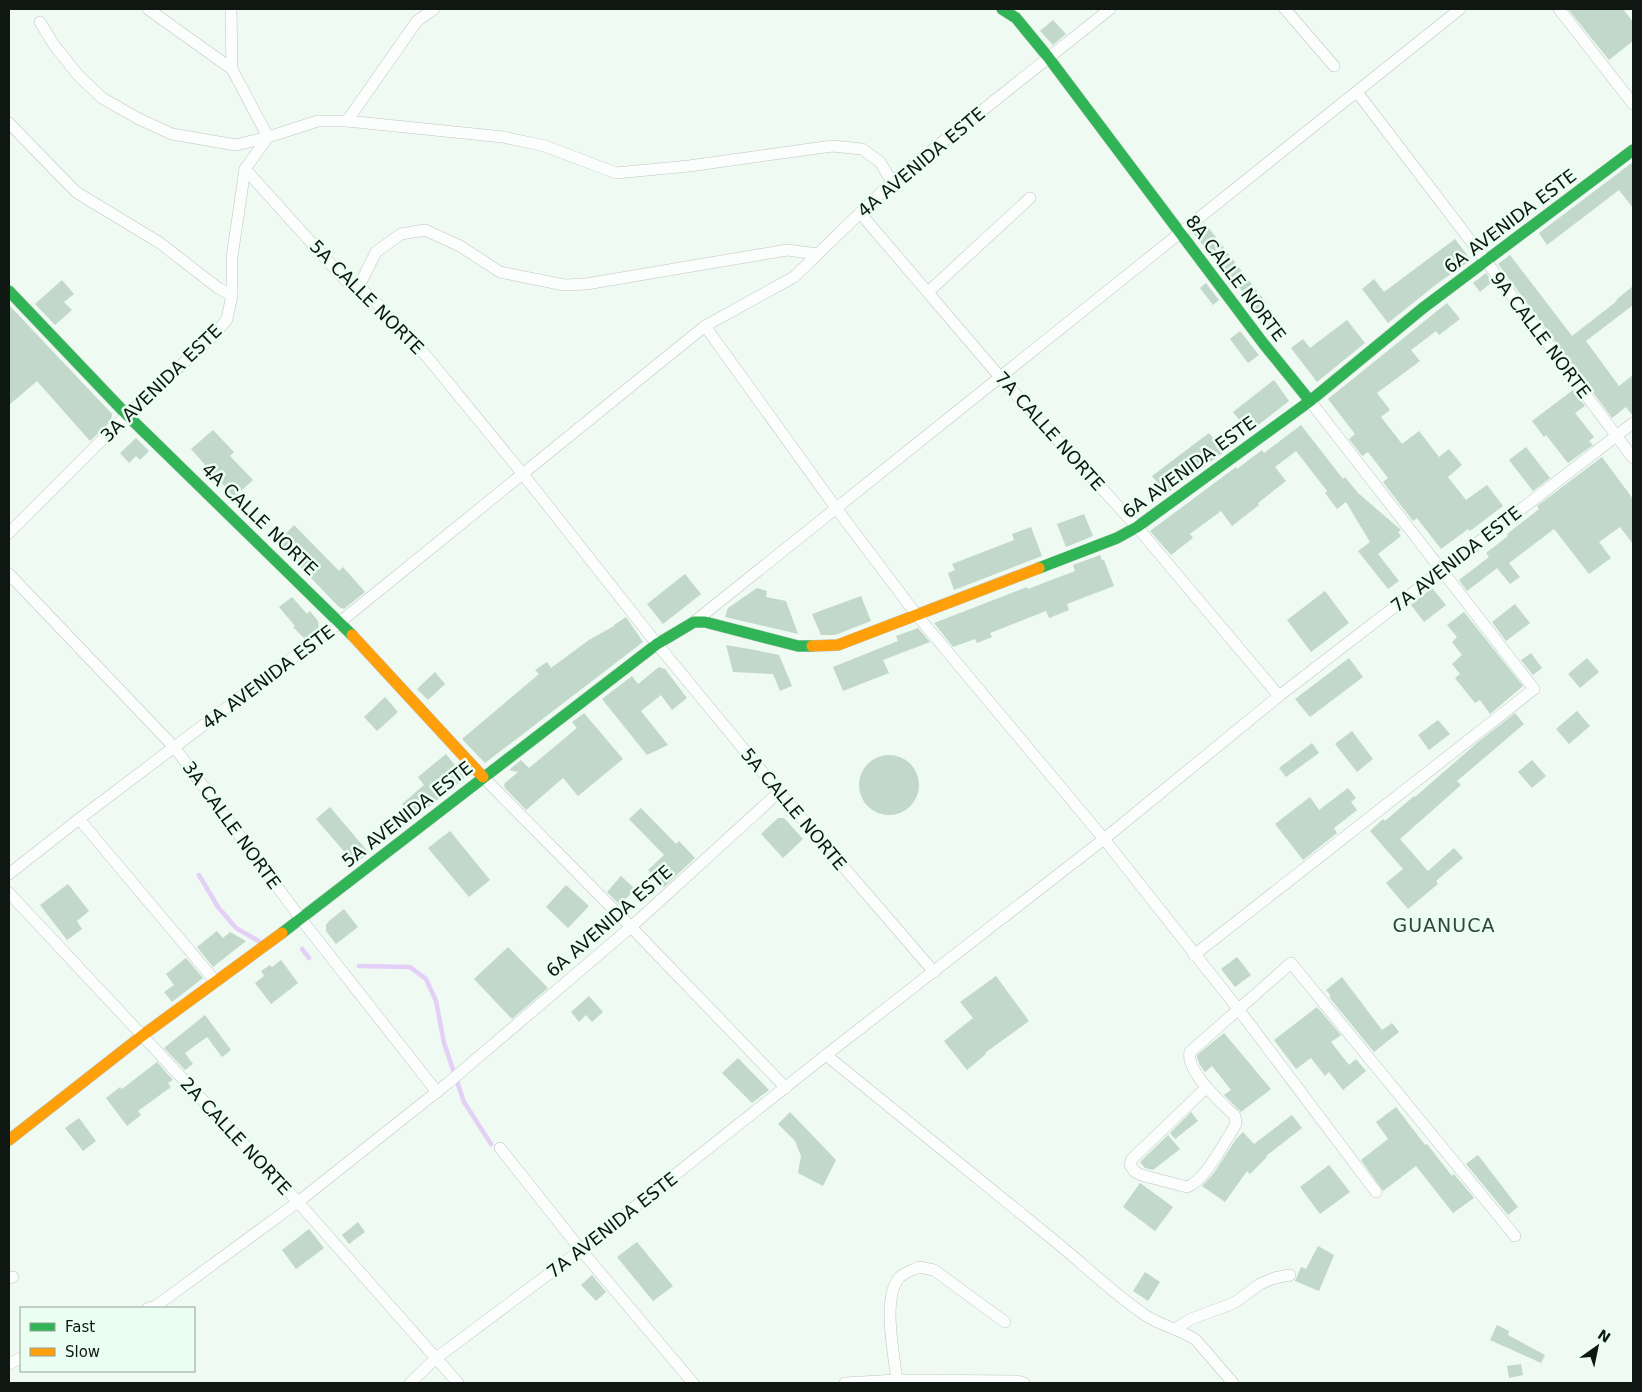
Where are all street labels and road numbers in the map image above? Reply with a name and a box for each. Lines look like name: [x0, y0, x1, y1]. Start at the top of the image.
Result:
street label: 4A AVENIDA ESTE: [853, 103, 989, 221]
street label: 6A AVENIDA ESTE: [1440, 165, 1580, 277]
street label: 8A CALLE NORTE: [1182, 211, 1290, 345]
street label: 5A CALLE NORTE: [306, 236, 428, 358]
street label: 9A CALLE NORTE: [1487, 268, 1595, 402]
street label: 3A AVENIDA ESTE: [96, 320, 226, 446]
street label: 7A CALLE NORTE: [991, 367, 1109, 495]
street label: 6A AVENIDA ESTE: [1118, 412, 1260, 522]
street label: 4A CALLE NORTE: [198, 458, 322, 580]
street label: 7A AVENIDA ESTE: [1387, 502, 1525, 616]
street label: 4A AVENIDA ESTE: [198, 621, 338, 733]
street label: 5A CALLE NORTE: [737, 744, 851, 874]
street label: 3A CALLE NORTE: [179, 757, 285, 893]
street label: 5A AVENIDA ESTE: [338, 757, 476, 871]
street label: 6A AVENIDA ESTE: [542, 861, 676, 981]
street label: 2A CALLE NORTE: [176, 1073, 296, 1199]
street label: 7A AVENIDA ESTE: [543, 1168, 681, 1282]

